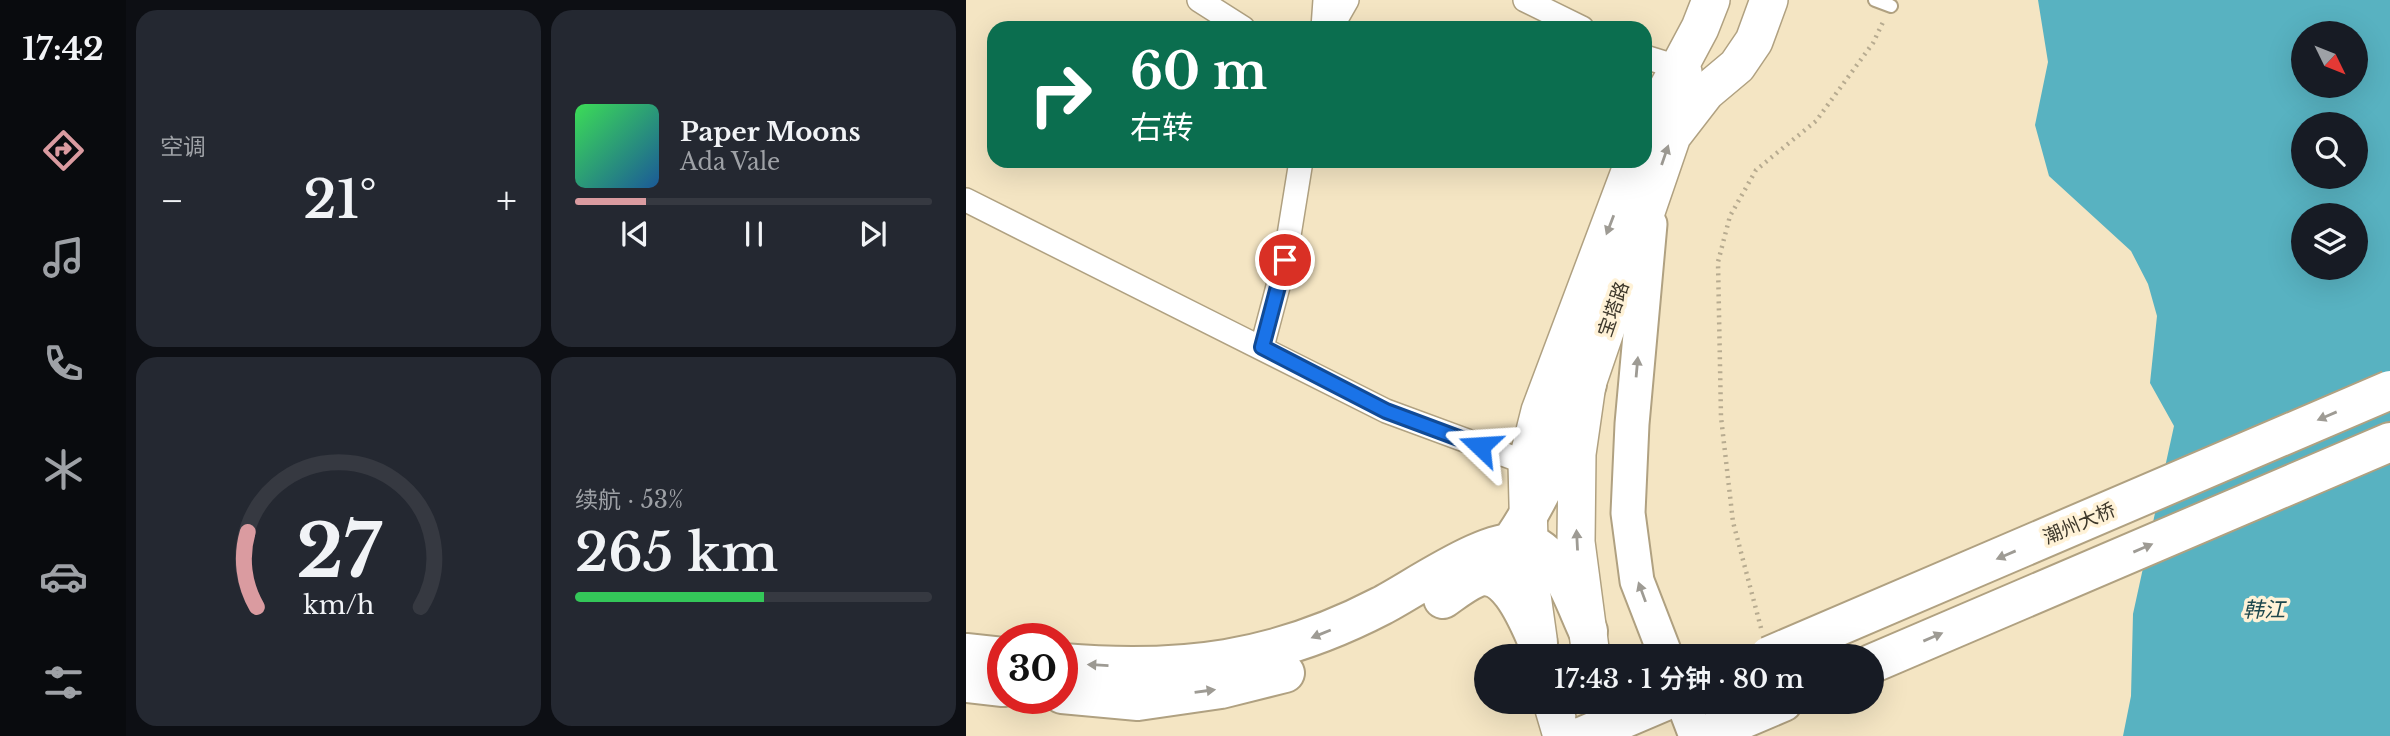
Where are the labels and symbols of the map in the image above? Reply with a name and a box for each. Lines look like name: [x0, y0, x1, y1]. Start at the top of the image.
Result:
north arrow: [2291, 21, 2368, 98]
one-way arrow: [1660, 144, 1671, 165]
one-way arrow: [1604, 214, 1615, 235]
pin: [1255, 230, 1315, 290]
street label: 宝塔路: [1593, 278, 1634, 340]
one-way arrow: [1632, 355, 1643, 377]
position arrow: [1443, 409, 1517, 483]
one-way arrow: [2317, 411, 2338, 422]
street label: 潮州大桥: [2040, 498, 2119, 549]
one-way arrow: [1571, 529, 1582, 551]
one-way arrow: [2132, 542, 2153, 553]
one-way arrow: [1995, 549, 2016, 560]
one-way arrow: [1636, 582, 1647, 603]
water label: 韩江: [2243, 597, 2287, 623]
speed limit sign: 30: [987, 623, 1078, 714]
one-way arrow: [1310, 628, 1331, 639]
one-way arrow: [1923, 631, 1944, 642]
one-way arrow: [1087, 659, 1109, 670]
one-way arrow: [1194, 686, 1216, 697]

